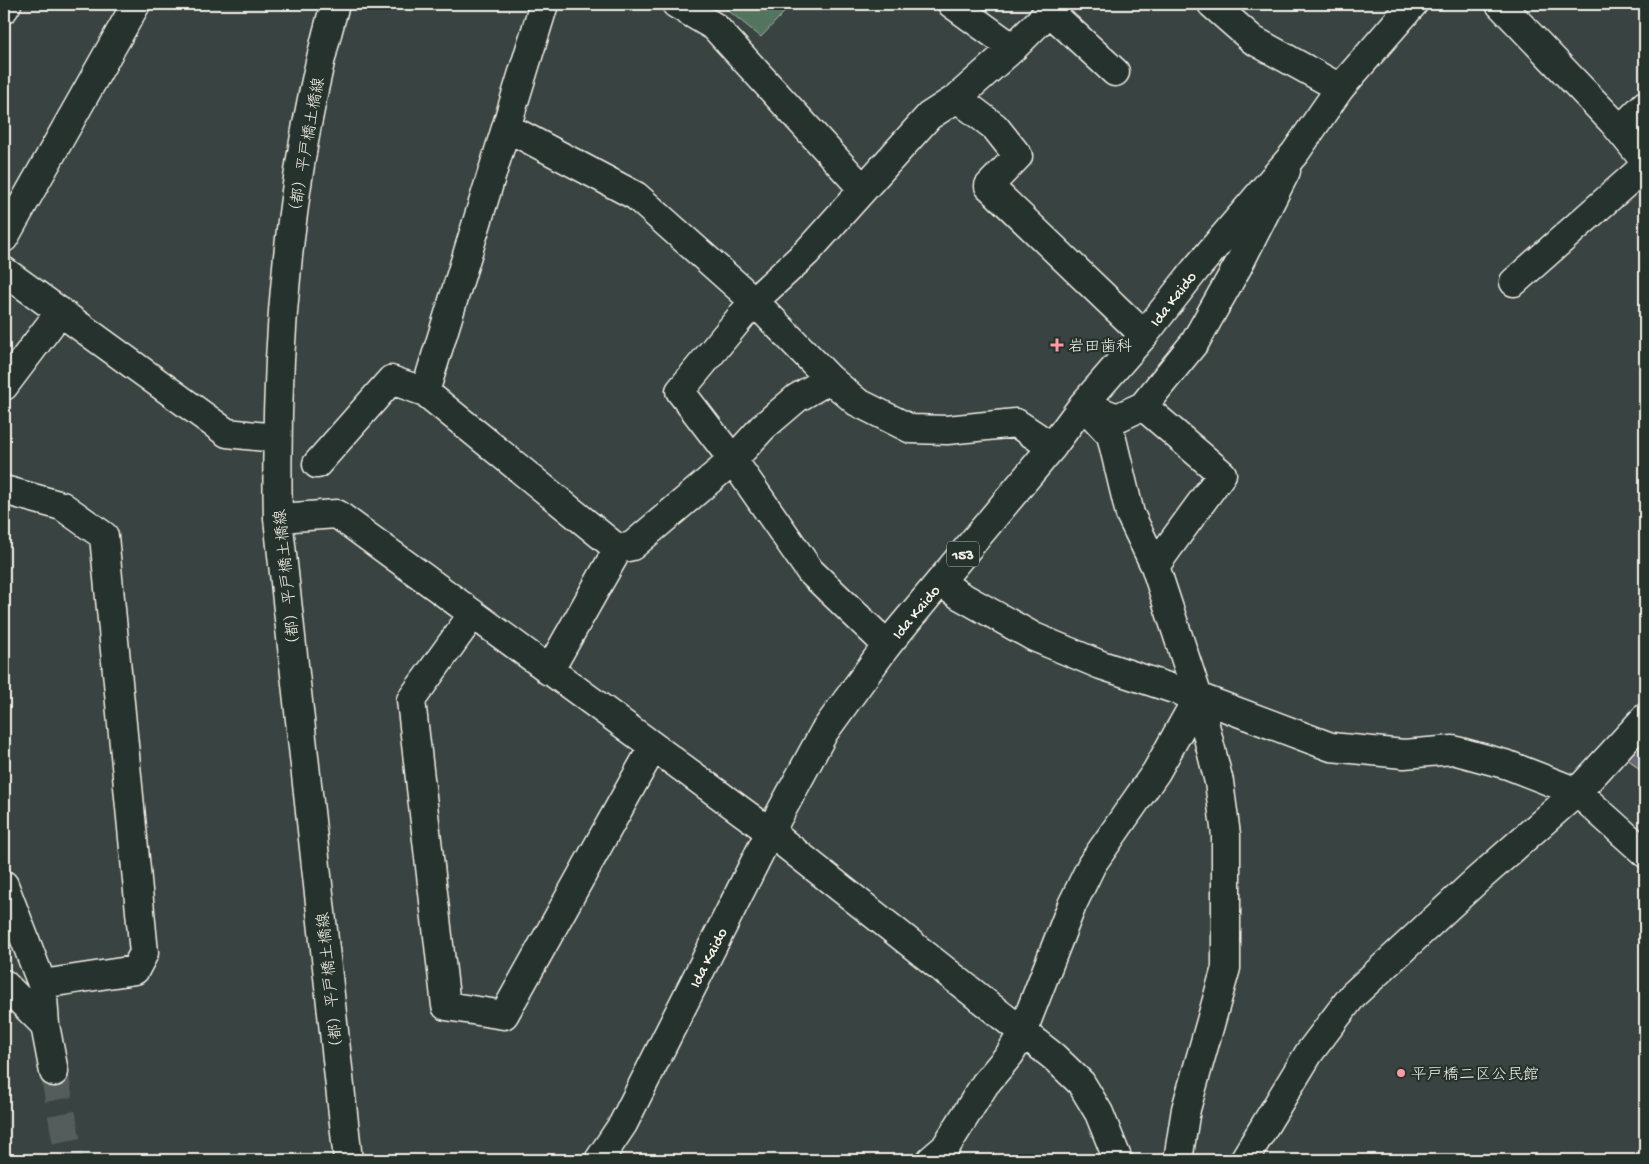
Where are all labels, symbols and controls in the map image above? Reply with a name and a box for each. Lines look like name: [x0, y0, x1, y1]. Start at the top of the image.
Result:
street label: （都）平戸橋土橋線: [285, 76, 330, 221]
street label: Ida Kaido: [1147, 269, 1202, 332]
marker: 岩田歯科: [1050, 338, 1064, 352]
place label: 岩田歯科: [1068, 338, 1132, 358]
street label: （都）平戸橋土橋線: [271, 508, 306, 653]
road number: 153: [947, 542, 979, 566]
street label: Ida Kaido: [890, 582, 946, 644]
street label: （都）平戸橋土橋線: [314, 911, 349, 1056]
street label: Ida Kaido: [687, 925, 733, 992]
place label: 平戸橋二区公民館: [1411, 1066, 1539, 1086]
marker: 平戸橋二区公民館: [1395, 1067, 1407, 1079]

